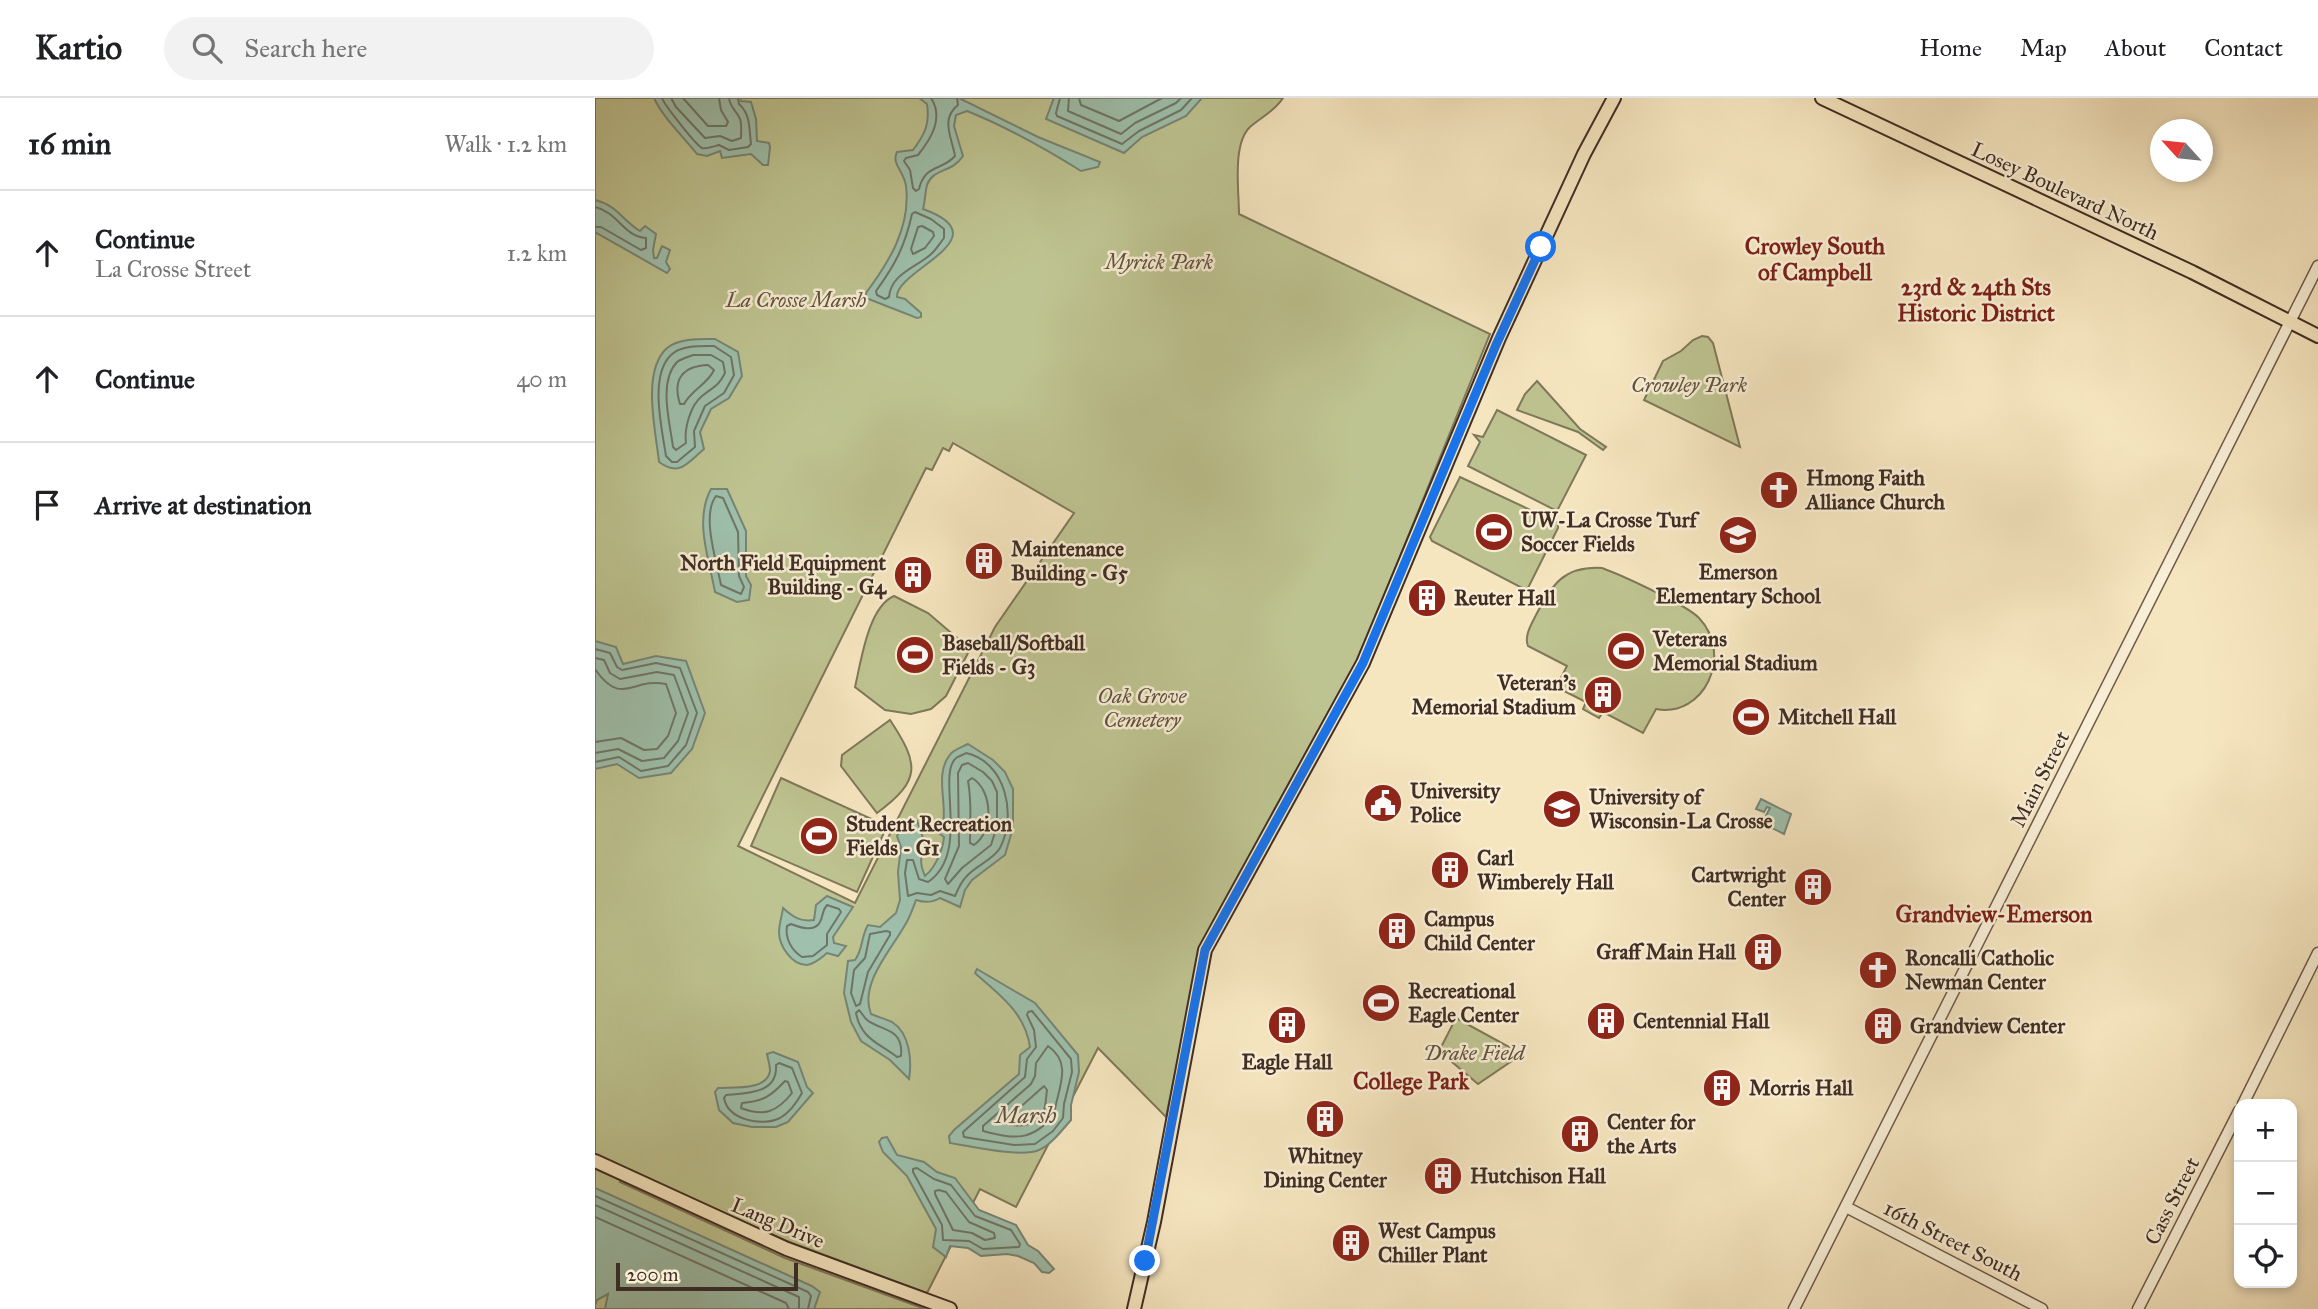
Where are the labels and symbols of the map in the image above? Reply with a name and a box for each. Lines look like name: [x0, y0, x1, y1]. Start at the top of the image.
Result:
north arrow: [2150, 119, 2213, 182]
street label: Losey Boulevard North: [1967, 136, 2163, 246]
route start: [1525, 231, 1556, 262]
district label: Crowley South of Campbell: [1745, 232, 1885, 287]
park label: Myrick Park: [1103, 249, 1214, 275]
district label: 23rd & 24th Sts Historic District: [1897, 273, 2056, 327]
park label: La Crosse Marsh: [725, 287, 866, 313]
park label: Crowley Park: [1631, 372, 1748, 398]
place label: Hmong Faith Alliance Church: [1804, 465, 1945, 515]
church icon: Hmong Faith Alliance Church: [1758, 469, 1800, 511]
place label: UW-La Crosse Turf Soccer Fields: [1521, 507, 1701, 557]
sports icon: UW-La Crosse Turf Soccer Fields: [1473, 511, 1515, 553]
school or university icon: Emerson Elementary School: [1717, 514, 1759, 556]
place label: Maintenance Building - G5: [1011, 536, 1128, 586]
building icon: Maintenance Building - G5: [963, 540, 1005, 582]
place label: North Field Equipment Building - G4: [680, 550, 887, 600]
building icon: North Field Equipment Building - G4: [892, 554, 934, 596]
place label: Emerson Elementary School: [1655, 559, 1822, 609]
building icon: Reuter Hall: [1406, 577, 1448, 619]
place label: Reuter Hall: [1454, 585, 1557, 611]
place label: Veterans Memorial Stadium: [1652, 626, 1818, 676]
place label: Baseball/Softball Fields - G3: [942, 630, 1086, 680]
sports icon: Veterans Memorial Stadium: [1605, 630, 1647, 672]
sports icon: Baseball/Softball Fields - G3: [894, 634, 936, 676]
place label: Veteran's Memorial Stadium: [1411, 670, 1576, 720]
building icon: Veteran's Memorial Stadium: [1582, 674, 1624, 716]
park label: Oak Grove Cemetery: [1098, 683, 1187, 733]
sports icon: Mitchell Hall: [1730, 696, 1772, 738]
place label: Mitchell Hall: [1778, 704, 1898, 730]
street label: Main Street: [2005, 726, 2076, 831]
place label: University Police: [1410, 778, 1501, 828]
public building icon: University Police: [1362, 782, 1404, 824]
place label: University of Wisconsin-La Crosse: [1589, 784, 1773, 834]
school or university icon: University of Wisconsin-La Crosse: [1541, 788, 1583, 830]
place label: Student Recreation Fields - G1: [846, 811, 1013, 861]
sports icon: Student Recreation Fields - G1: [798, 815, 840, 857]
place label: Carl Wimberely Hall: [1477, 845, 1615, 895]
building icon: Carl Wimberely Hall: [1429, 849, 1471, 891]
place label: Cartwright Center: [1691, 862, 1787, 912]
building icon: Cartwright Center: [1792, 866, 1834, 908]
district label: Grandview-Emerson: [1895, 900, 2093, 928]
place label: Campus Child Center: [1424, 906, 1536, 956]
building icon: Campus Child Center: [1376, 910, 1418, 952]
building icon: Graff Main Hall: [1742, 931, 1784, 973]
place label: Graff Main Hall: [1596, 939, 1737, 965]
place label: Roncalli Catholic Newman Center: [1905, 945, 2054, 995]
church icon: Roncalli Catholic Newman Center: [1857, 949, 1899, 991]
place label: Recreational Eagle Center: [1408, 978, 1520, 1028]
sports icon: Recreational Eagle Center: [1360, 982, 1402, 1024]
building icon: Centennial Hall: [1585, 1000, 1627, 1042]
building icon: Eagle Hall: [1266, 1004, 1308, 1046]
building icon: Grandview Center: [1862, 1005, 1904, 1047]
place label: Centennial Hall: [1633, 1008, 1771, 1034]
place label: Grandview Center: [1910, 1013, 2066, 1039]
park label: Drake Field: [1423, 1040, 1527, 1066]
place label: Eagle Hall: [1242, 1049, 1334, 1075]
district label: College Park: [1353, 1067, 1470, 1096]
building icon: Morris Hall: [1701, 1067, 1743, 1109]
place label: Morris Hall: [1749, 1075, 1854, 1101]
building icon: Whitney Dining Center: [1304, 1098, 1346, 1140]
water label: Marsh: [994, 1101, 1056, 1129]
place label: Center for the Arts: [1606, 1109, 1696, 1159]
building icon: Center for the Arts: [1559, 1113, 1601, 1155]
place label: Whitney Dining Center: [1263, 1143, 1388, 1193]
street label: Cass Street: [2139, 1152, 2205, 1249]
building icon: Hutchison Hall: [1422, 1155, 1464, 1197]
place label: Hutchison Hall: [1470, 1163, 1607, 1189]
street label: Lang Drive: [728, 1192, 829, 1254]
street label: 16th Street South: [1879, 1195, 2027, 1287]
place label: West Campus Chiller Plant: [1378, 1218, 1496, 1268]
building icon: West Campus Chiller Plant: [1330, 1222, 1372, 1264]
route end: [1129, 1245, 1160, 1276]
scale bar: [616, 1260, 798, 1292]

